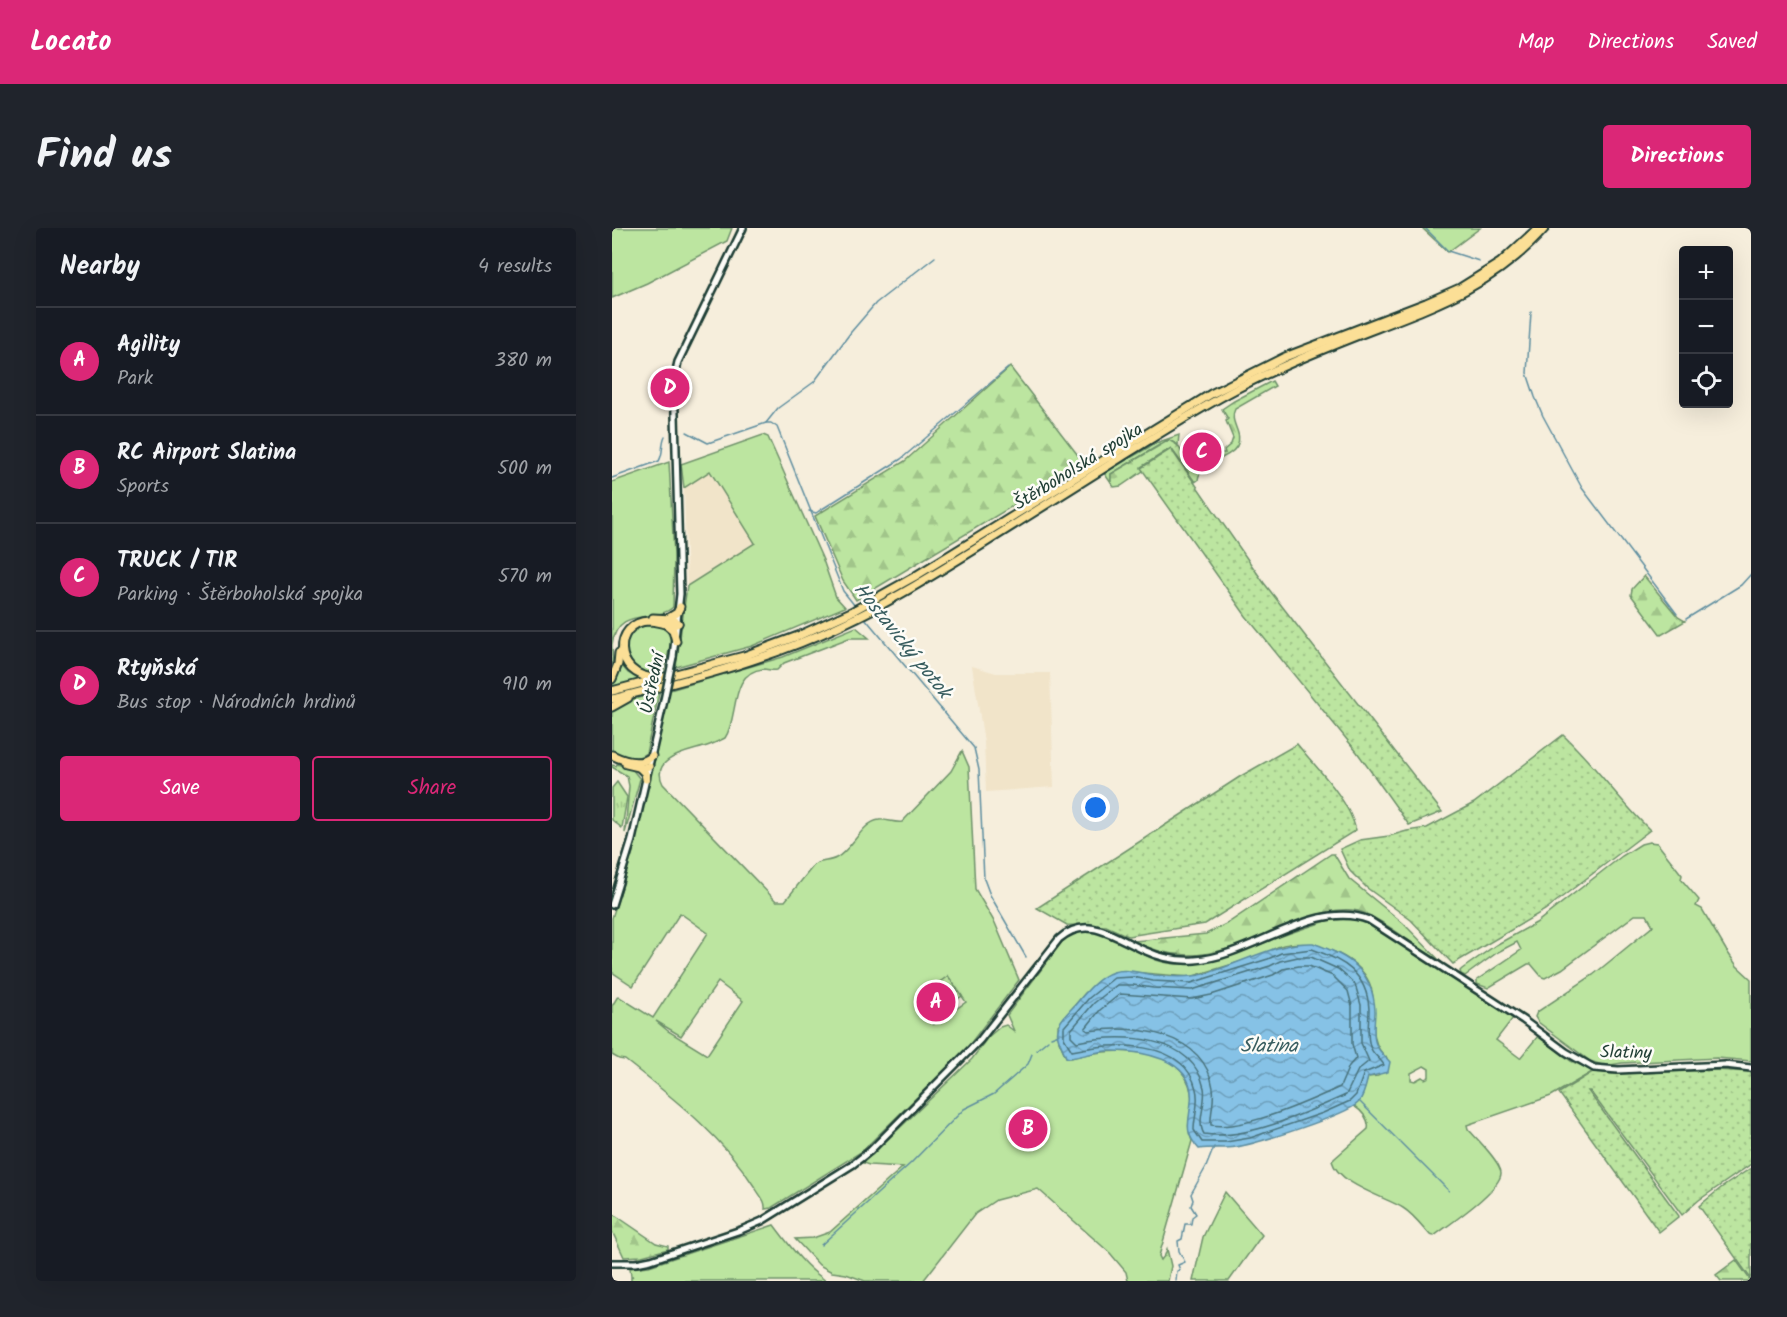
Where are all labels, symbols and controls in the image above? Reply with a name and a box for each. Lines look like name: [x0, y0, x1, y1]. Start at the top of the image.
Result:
text: Locato: [30, 20, 111, 65]
text: Map: [1518, 26, 1554, 59]
text: Directions: [1587, 26, 1674, 59]
text: Saved: [1707, 26, 1757, 59]
text: Find us: [36, 123, 172, 190]
button: Directions: [1603, 125, 1751, 188]
text: Nearby: [60, 246, 140, 288]
map controls: [1679, 246, 1733, 408]
button: +: [1679, 246, 1733, 300]
text: 4 results: [478, 251, 552, 283]
button: −: [1679, 300, 1733, 354]
text: Agility: [117, 328, 180, 363]
text: A: [73, 345, 86, 377]
text: 380 m: [495, 345, 552, 377]
button: locate: [1679, 354, 1733, 408]
text: Park: [117, 363, 153, 395]
pin: D: [650, 366, 690, 410]
street label: Štěrboholská spojka: [1008, 416, 1149, 519]
pin: C: [1182, 430, 1222, 474]
text: RC Airport Slatina: [117, 436, 296, 471]
text: B: [73, 453, 86, 485]
text: 500 m: [497, 453, 552, 485]
text: Sports: [117, 471, 169, 503]
text: TRUCK / TIR: [117, 544, 237, 579]
text: C: [73, 561, 86, 593]
text: 570 m: [498, 561, 552, 593]
water label: Hostavický potok: [844, 576, 960, 708]
text: Parking · Štěrboholská spojka: [117, 579, 363, 611]
street label: Ústřední: [633, 647, 675, 717]
text: Rtyňská: [117, 652, 196, 687]
text: D: [73, 669, 86, 701]
text: 910 m: [502, 669, 552, 701]
text: Bus stop · Národních hrdinů: [117, 687, 356, 719]
button: Save: [60, 756, 300, 821]
button: Share: [312, 756, 552, 821]
your location: [1081, 793, 1110, 822]
pin: A: [916, 980, 956, 1024]
water label: Slatina: [1240, 1031, 1299, 1063]
street label: Slatiny: [1600, 1039, 1653, 1068]
pin: B: [1008, 1106, 1048, 1152]

